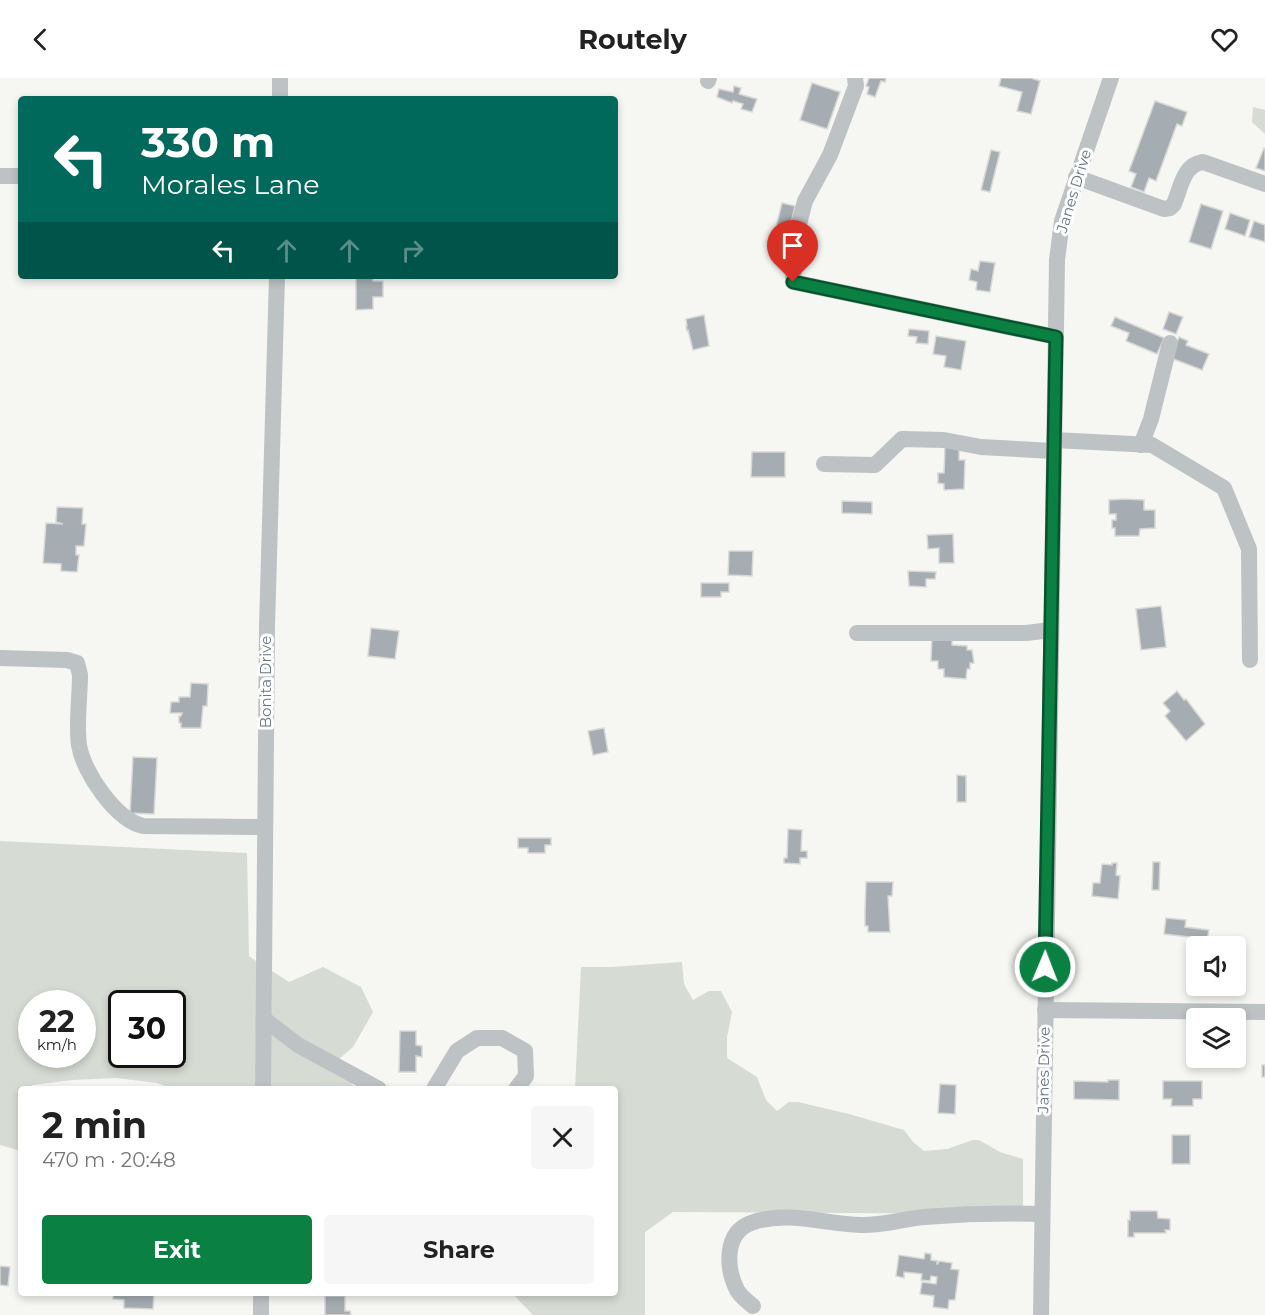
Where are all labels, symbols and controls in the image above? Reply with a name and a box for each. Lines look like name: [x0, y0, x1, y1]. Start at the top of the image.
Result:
icon: back: [24, 23, 57, 56]
text: Routely: [578, 23, 687, 56]
icon: heart: [1208, 23, 1241, 56]
text: 330 m: [141, 116, 275, 168]
icon: left: [42, 120, 120, 198]
street label: Janes Drive: [1052, 147, 1095, 236]
text: Morales Lane: [141, 168, 320, 201]
pin: [767, 220, 818, 282]
icon: arrive: [776, 229, 809, 262]
icon: left: [207, 234, 240, 267]
icon: ahead: [270, 234, 303, 267]
icon: ahead: [333, 234, 366, 267]
icon: right: [396, 234, 429, 267]
street label: Bonita Drive: [256, 636, 275, 728]
position arrow: [1013, 935, 1077, 999]
map controls: [1186, 936, 1246, 1068]
button: sound: [1186, 936, 1246, 996]
speed limit sign: 30: [108, 990, 186, 1068]
text: 22: [39, 1003, 75, 1040]
button: layers: [1186, 1008, 1246, 1068]
street label: Janes Drive: [1033, 1027, 1054, 1114]
text: km/h: [37, 1035, 77, 1054]
text: 2 min: [42, 1103, 147, 1147]
button: close: [531, 1106, 594, 1169]
text: 470 m · 20:48: [42, 1148, 176, 1172]
button: Exit: [42, 1215, 312, 1284]
button: Share: [324, 1215, 594, 1284]

